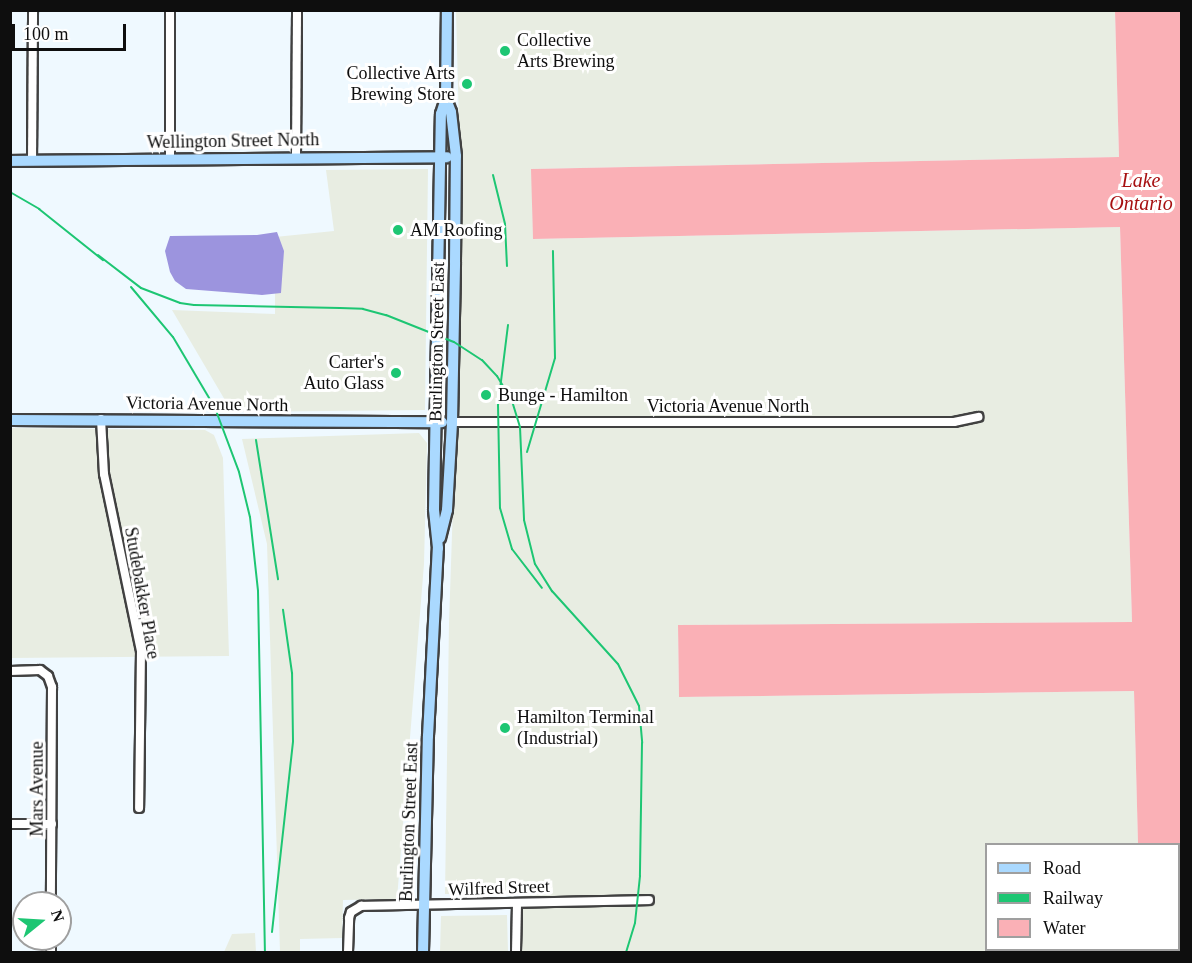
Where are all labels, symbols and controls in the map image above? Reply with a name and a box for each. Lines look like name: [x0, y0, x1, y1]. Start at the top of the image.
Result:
scale bar: [15, 12, 129, 50]
text: 100 m: [23, 24, 69, 44]
place label: Collective Arts Brewing: [517, 30, 614, 72]
marker: Collective Arts Brewing: [498, 44, 512, 58]
place label: Collective Arts Brewing Store: [346, 63, 455, 106]
marker: Collective Arts Brewing Store: [460, 77, 474, 91]
street label: Wellington Street North: [147, 129, 319, 153]
water label: Lake Ontario: [1109, 168, 1173, 215]
place label: AM Roofing: [410, 219, 503, 241]
marker: AM Roofing: [391, 223, 405, 237]
street label: Burlington Street East: [425, 262, 449, 422]
place label: Carter's Auto Glass: [304, 352, 384, 394]
marker: Carter's Auto Glass: [389, 366, 403, 380]
place label: Bunge - Hamilton: [498, 384, 628, 406]
marker: Bunge - Hamilton: [479, 388, 493, 402]
street label: Victoria Avenue North: [125, 392, 289, 416]
street label: Victoria Avenue North: [646, 395, 810, 417]
street label: Studebakker Place: [120, 525, 164, 661]
place label: Hamilton Terminal (Industrial): [517, 707, 654, 750]
marker: Hamilton Terminal (Industrial): [498, 721, 512, 735]
street label: Mars Avenue: [26, 741, 48, 837]
street label: Burlington Street East: [395, 742, 423, 902]
legend: [985, 843, 1180, 951]
text: Road: [1043, 858, 1081, 878]
street label: Wilfred Street: [448, 875, 550, 901]
text: Railway: [1043, 888, 1103, 908]
north arrow: [12, 891, 72, 951]
text: N: [48, 908, 68, 924]
text: Water: [1043, 918, 1086, 938]

